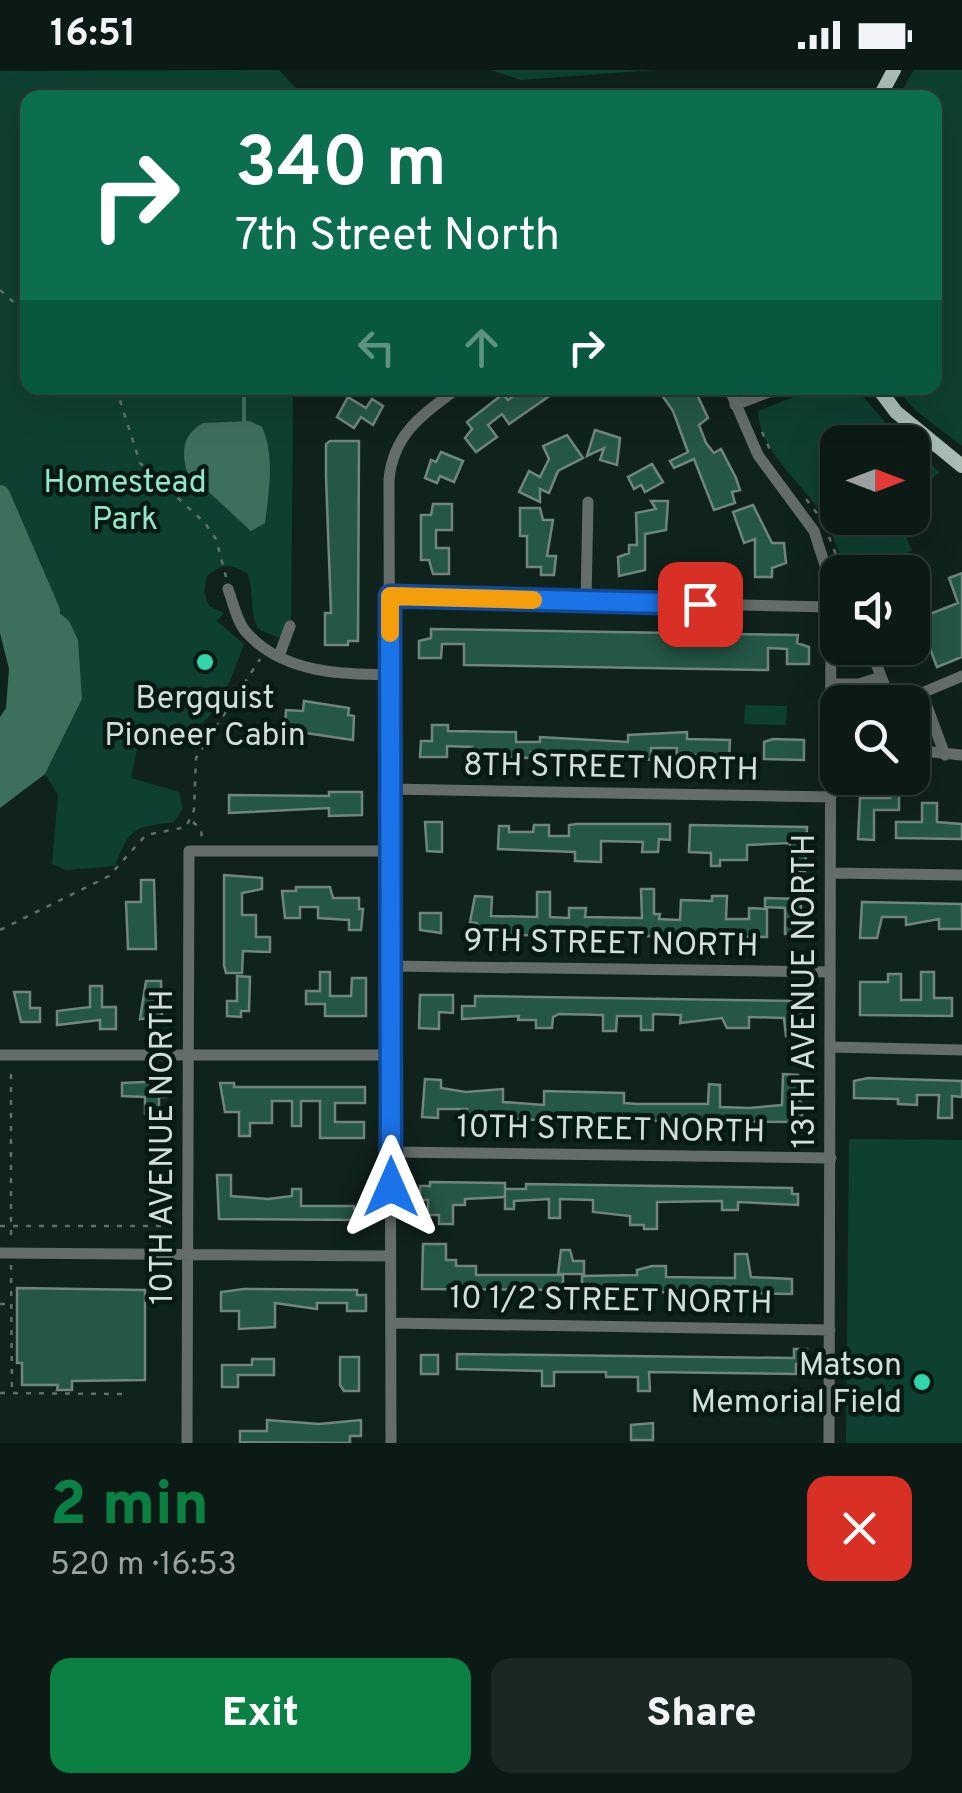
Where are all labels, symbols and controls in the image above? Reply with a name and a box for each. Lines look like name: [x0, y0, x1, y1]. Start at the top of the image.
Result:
text: 16:51: [50, 11, 136, 60]
text: 340 m: [235, 122, 447, 211]
icon: right: [70, 130, 200, 260]
text: 7th Street North: [235, 209, 560, 266]
icon: left: [349, 320, 404, 375]
icon: ahead: [454, 320, 509, 375]
icon: right: [559, 320, 614, 375]
north arrow: [820, 425, 930, 535]
map controls: [820, 425, 930, 795]
park label: Homestead Park: [43, 464, 207, 541]
button: sound: [820, 555, 930, 665]
pin: [658, 562, 743, 647]
icon: arrive: [673, 577, 728, 632]
marker: Bergquist Pioneer Cabin: [194, 651, 216, 673]
place label: Bergquist Pioneer Cabin: [104, 680, 306, 757]
button: search: [820, 685, 930, 795]
street label: 8TH STREET NORTH: [463, 746, 759, 792]
street label: 13TH AVENUE NORTH: [786, 834, 826, 1148]
street label: 9TH STREET NORTH: [463, 922, 759, 968]
street label: 10TH AVENUE NORTH: [144, 989, 184, 1305]
street label: 10TH STREET NORTH: [456, 1108, 766, 1154]
position arrow: [339, 1135, 443, 1239]
street label: 10 1/2 STREET NORTH: [449, 1279, 773, 1325]
place label: Matson Memorial Field: [691, 1347, 902, 1424]
marker: Matson Memorial Field: [911, 1371, 933, 1393]
text: 2 min: [50, 1470, 209, 1546]
button: close: [807, 1476, 912, 1581]
text: 520 m · 16:53: [50, 1546, 237, 1586]
button: Exit: [50, 1658, 471, 1773]
button: Share: [491, 1658, 912, 1773]

